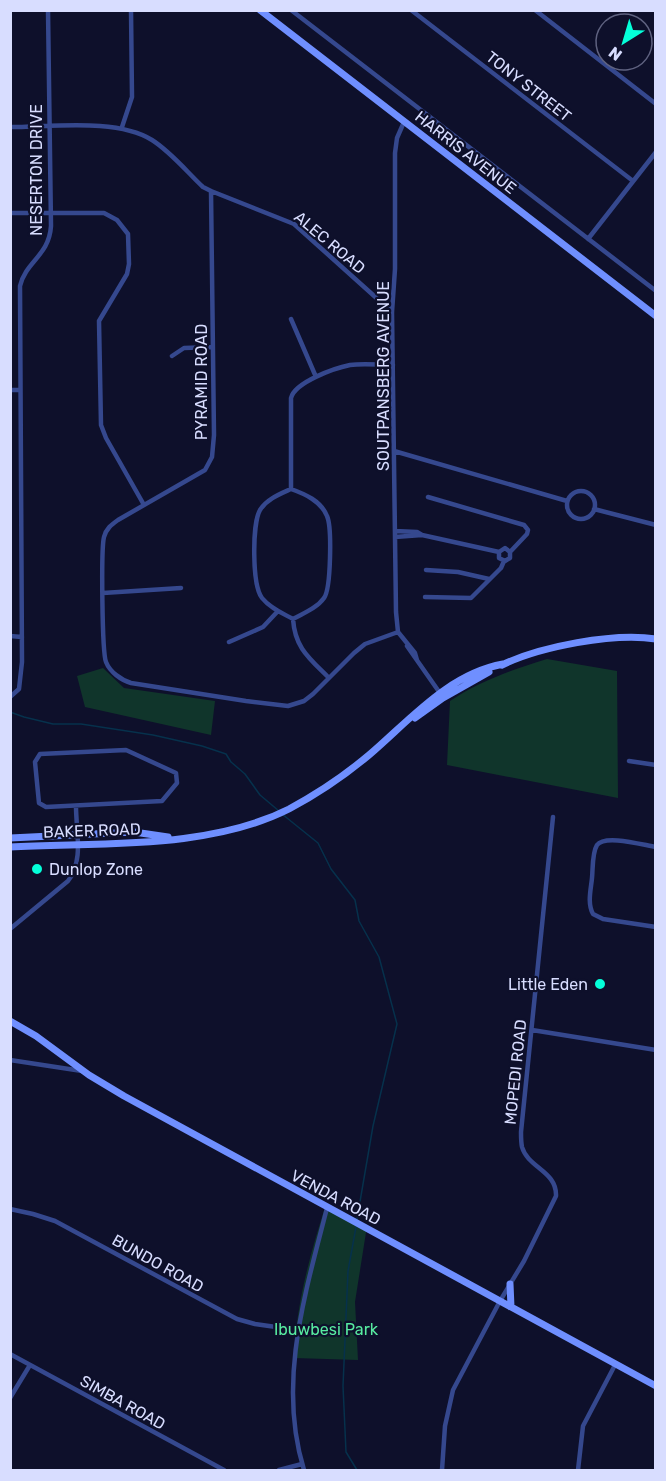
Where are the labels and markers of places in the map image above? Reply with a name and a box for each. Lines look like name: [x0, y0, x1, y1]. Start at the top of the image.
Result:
place label: Dunlop Zone: [49, 860, 143, 879]
marker: Dunlop Zone: [30, 862, 44, 876]
place label: Little Eden: [508, 975, 588, 994]
marker: Little Eden: [593, 977, 607, 991]

